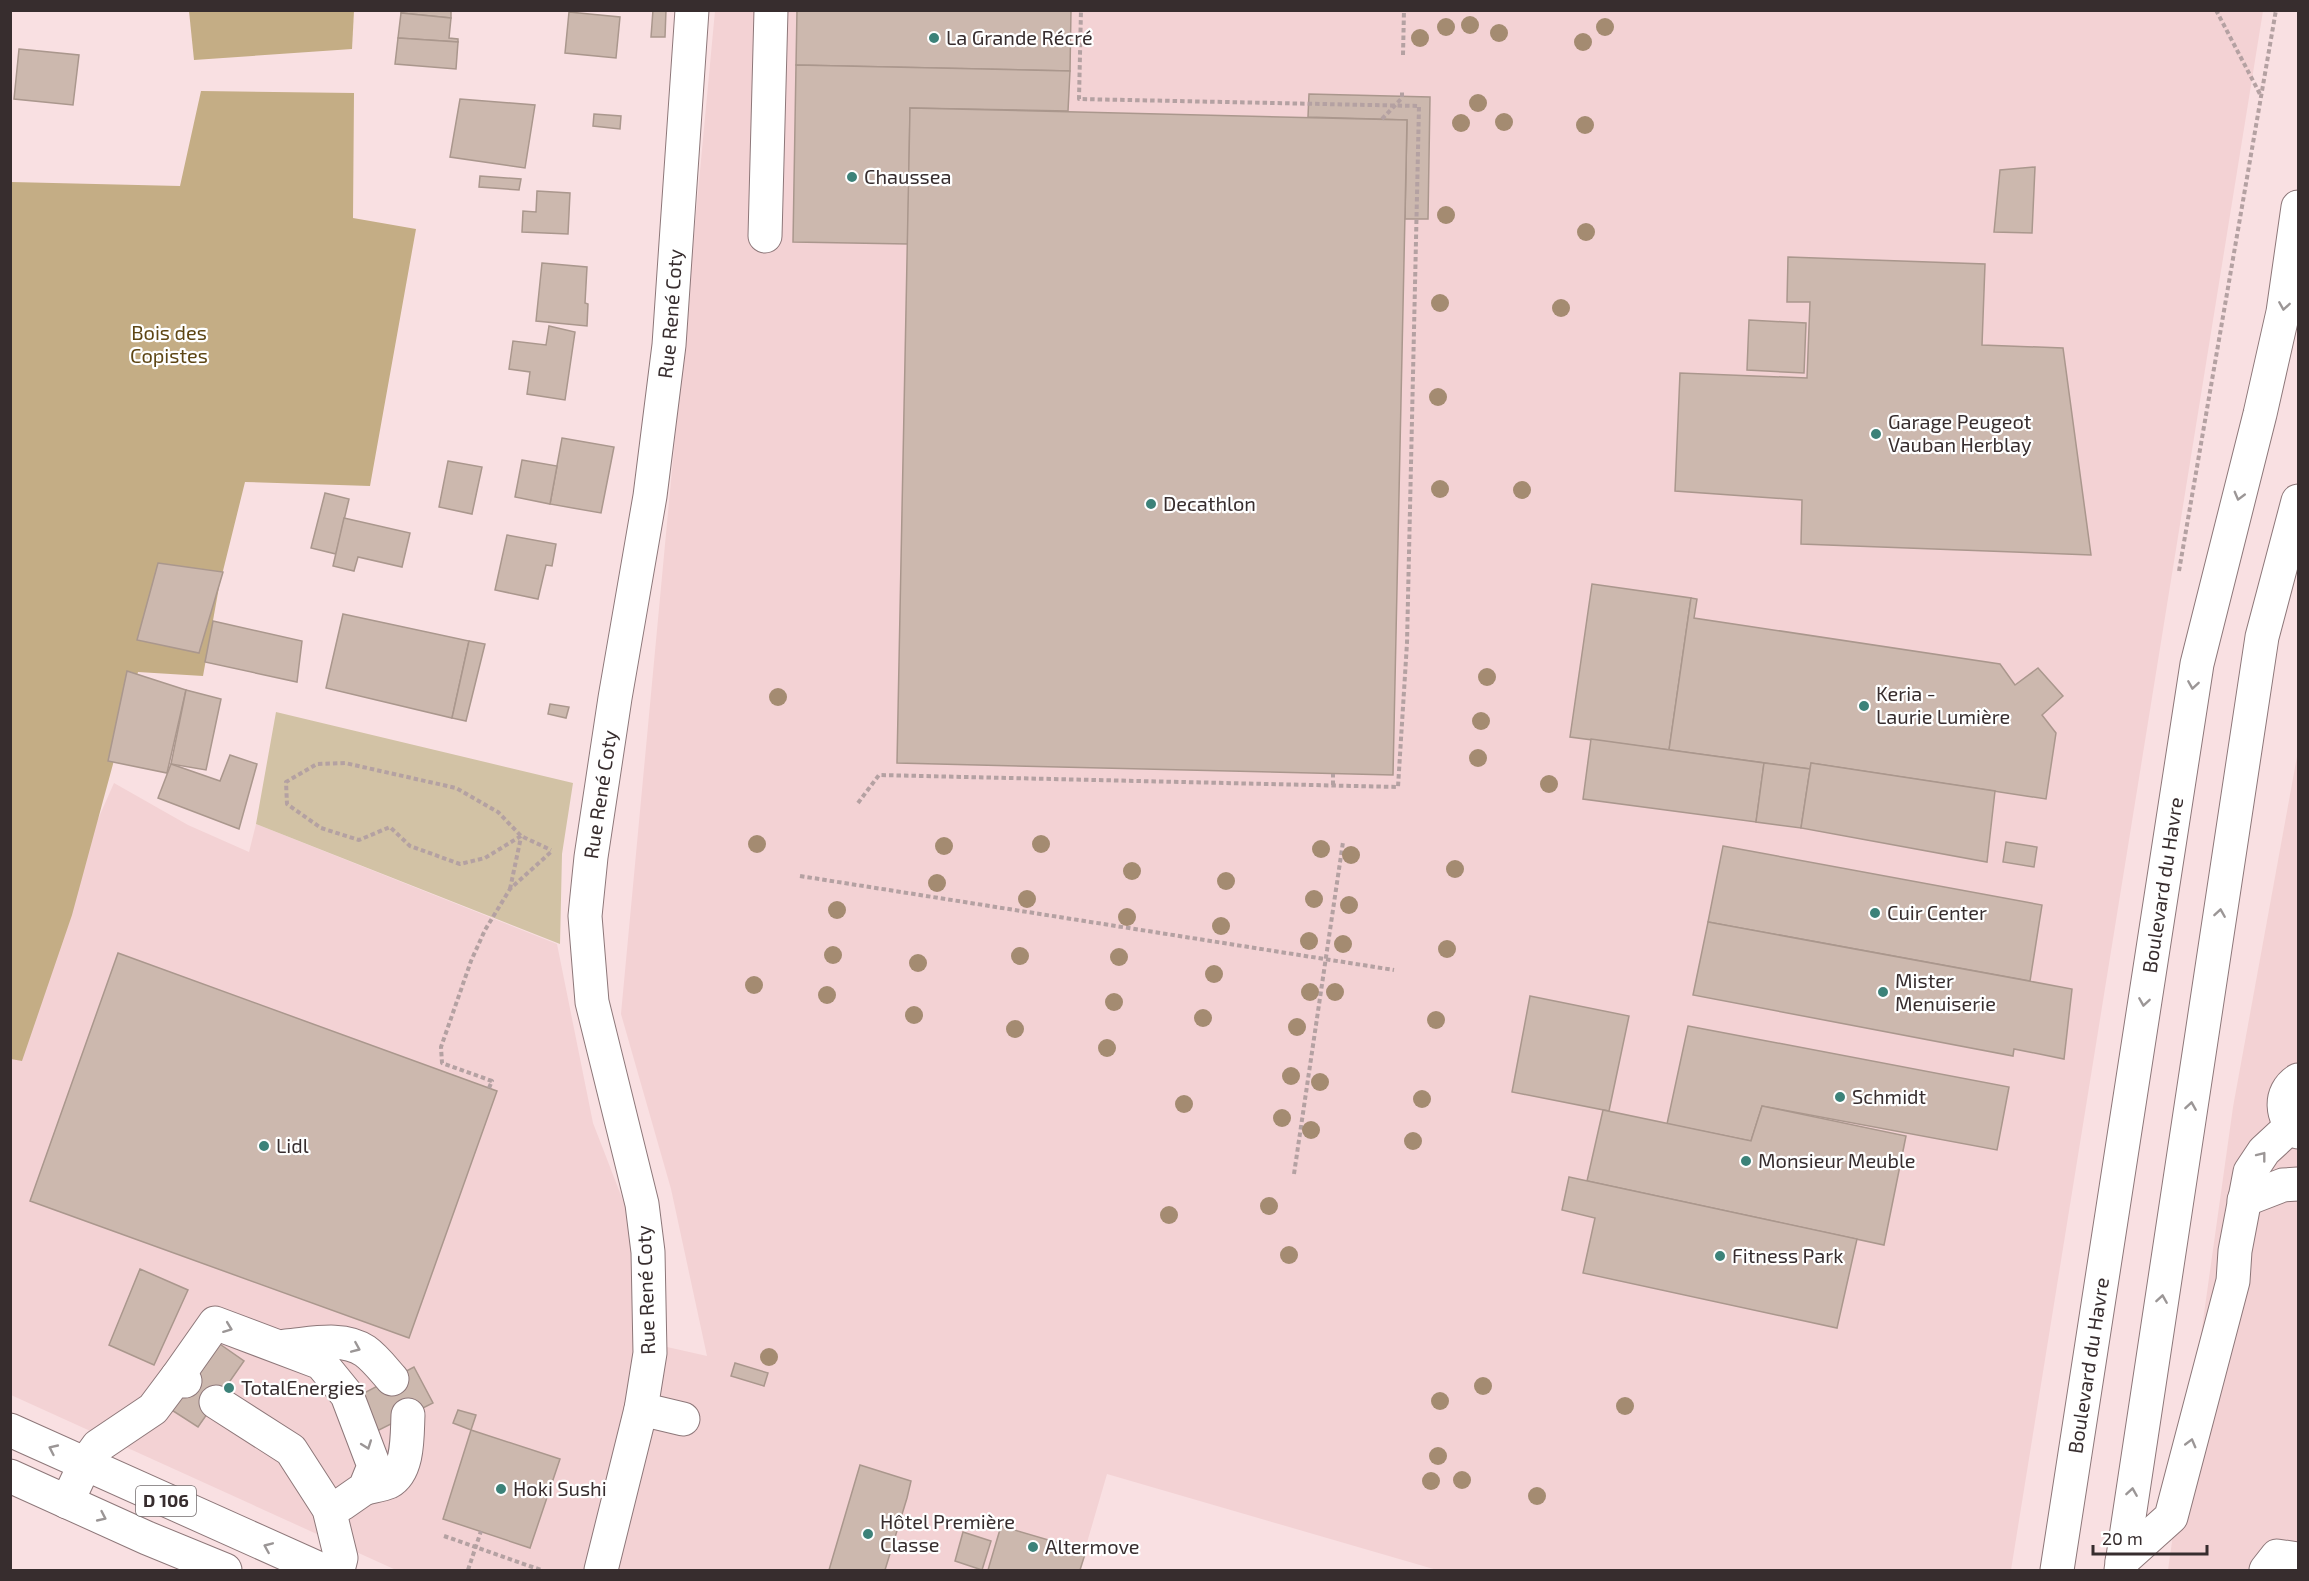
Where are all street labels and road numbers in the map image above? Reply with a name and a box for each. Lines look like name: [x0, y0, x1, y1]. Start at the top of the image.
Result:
street label: Rue René Coty: [652, 248, 687, 380]
street label: Rue René Coty: [578, 728, 621, 860]
street label: Boulevard du Havre: [2136, 795, 2187, 975]
street label: Rue René Coty: [631, 1224, 659, 1355]
street label: Boulevard du Havre: [2062, 1276, 2113, 1455]
road number: D 106: [136, 1486, 196, 1516]

